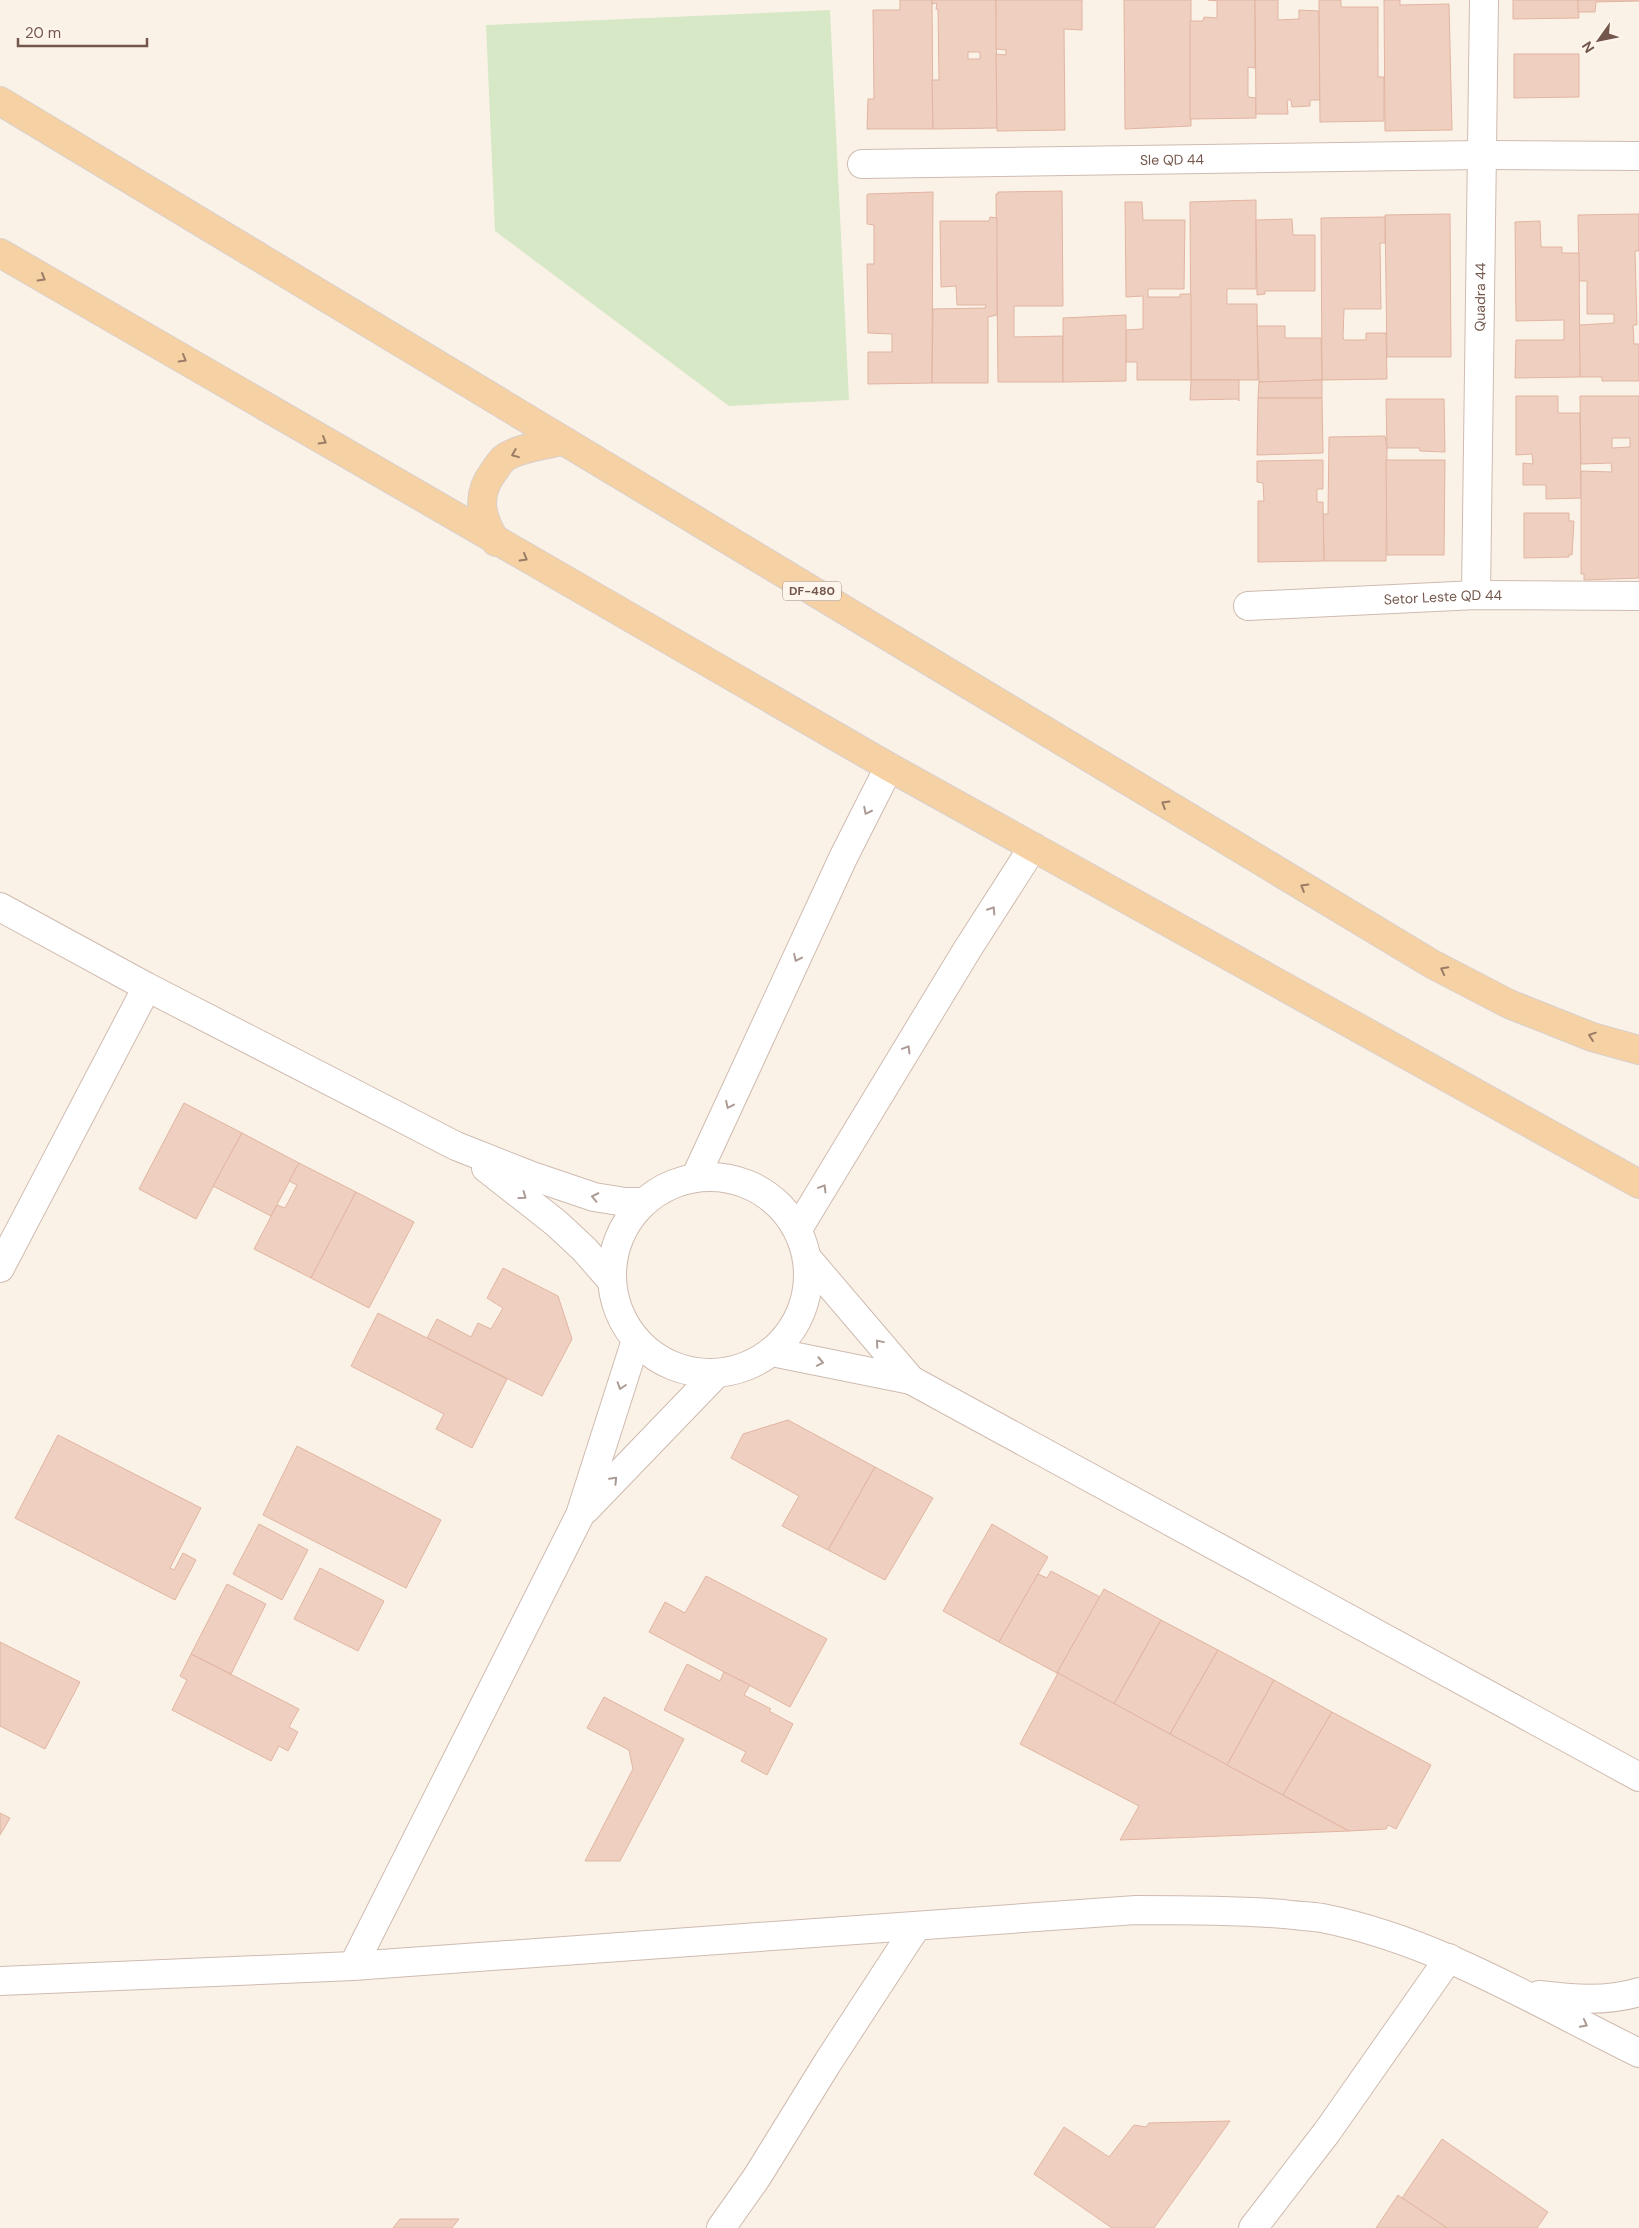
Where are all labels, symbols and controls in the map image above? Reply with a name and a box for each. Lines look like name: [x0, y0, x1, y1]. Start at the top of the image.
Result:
scale bar: [18, 15, 146, 47]
north arrow: [1574, 15, 1624, 65]
text: 20 m: [25, 23, 61, 43]
text: N: [1578, 38, 1598, 56]
street label: Sle QD 44: [1140, 150, 1205, 169]
street label: Quadra 44: [1471, 262, 1489, 332]
one-way arrow: [37, 271, 46, 281]
one-way arrow: [177, 353, 186, 363]
one-way arrow: [318, 435, 327, 445]
one-way arrow: [511, 447, 520, 458]
one-way arrow: [519, 551, 528, 561]
road number: DF-480: [783, 582, 841, 600]
street label: Setor Leste QD 44: [1383, 586, 1502, 608]
one-way arrow: [1161, 800, 1170, 810]
one-way arrow: [862, 806, 873, 815]
one-way arrow: [1301, 884, 1310, 894]
one-way arrow: [986, 907, 996, 916]
one-way arrow: [792, 953, 803, 962]
one-way arrow: [1440, 966, 1449, 976]
one-way arrow: [1588, 1032, 1597, 1042]
one-way arrow: [901, 1045, 911, 1054]
one-way arrow: [724, 1100, 735, 1109]
one-way arrow: [816, 1184, 826, 1193]
one-way arrow: [518, 1190, 527, 1199]
one-way arrow: [591, 1192, 600, 1203]
one-way arrow: [877, 1340, 885, 1349]
one-way arrow: [815, 1356, 824, 1367]
one-way arrow: [617, 1381, 627, 1390]
one-way arrow: [608, 1476, 617, 1485]
one-way arrow: [1579, 2018, 1588, 2028]

